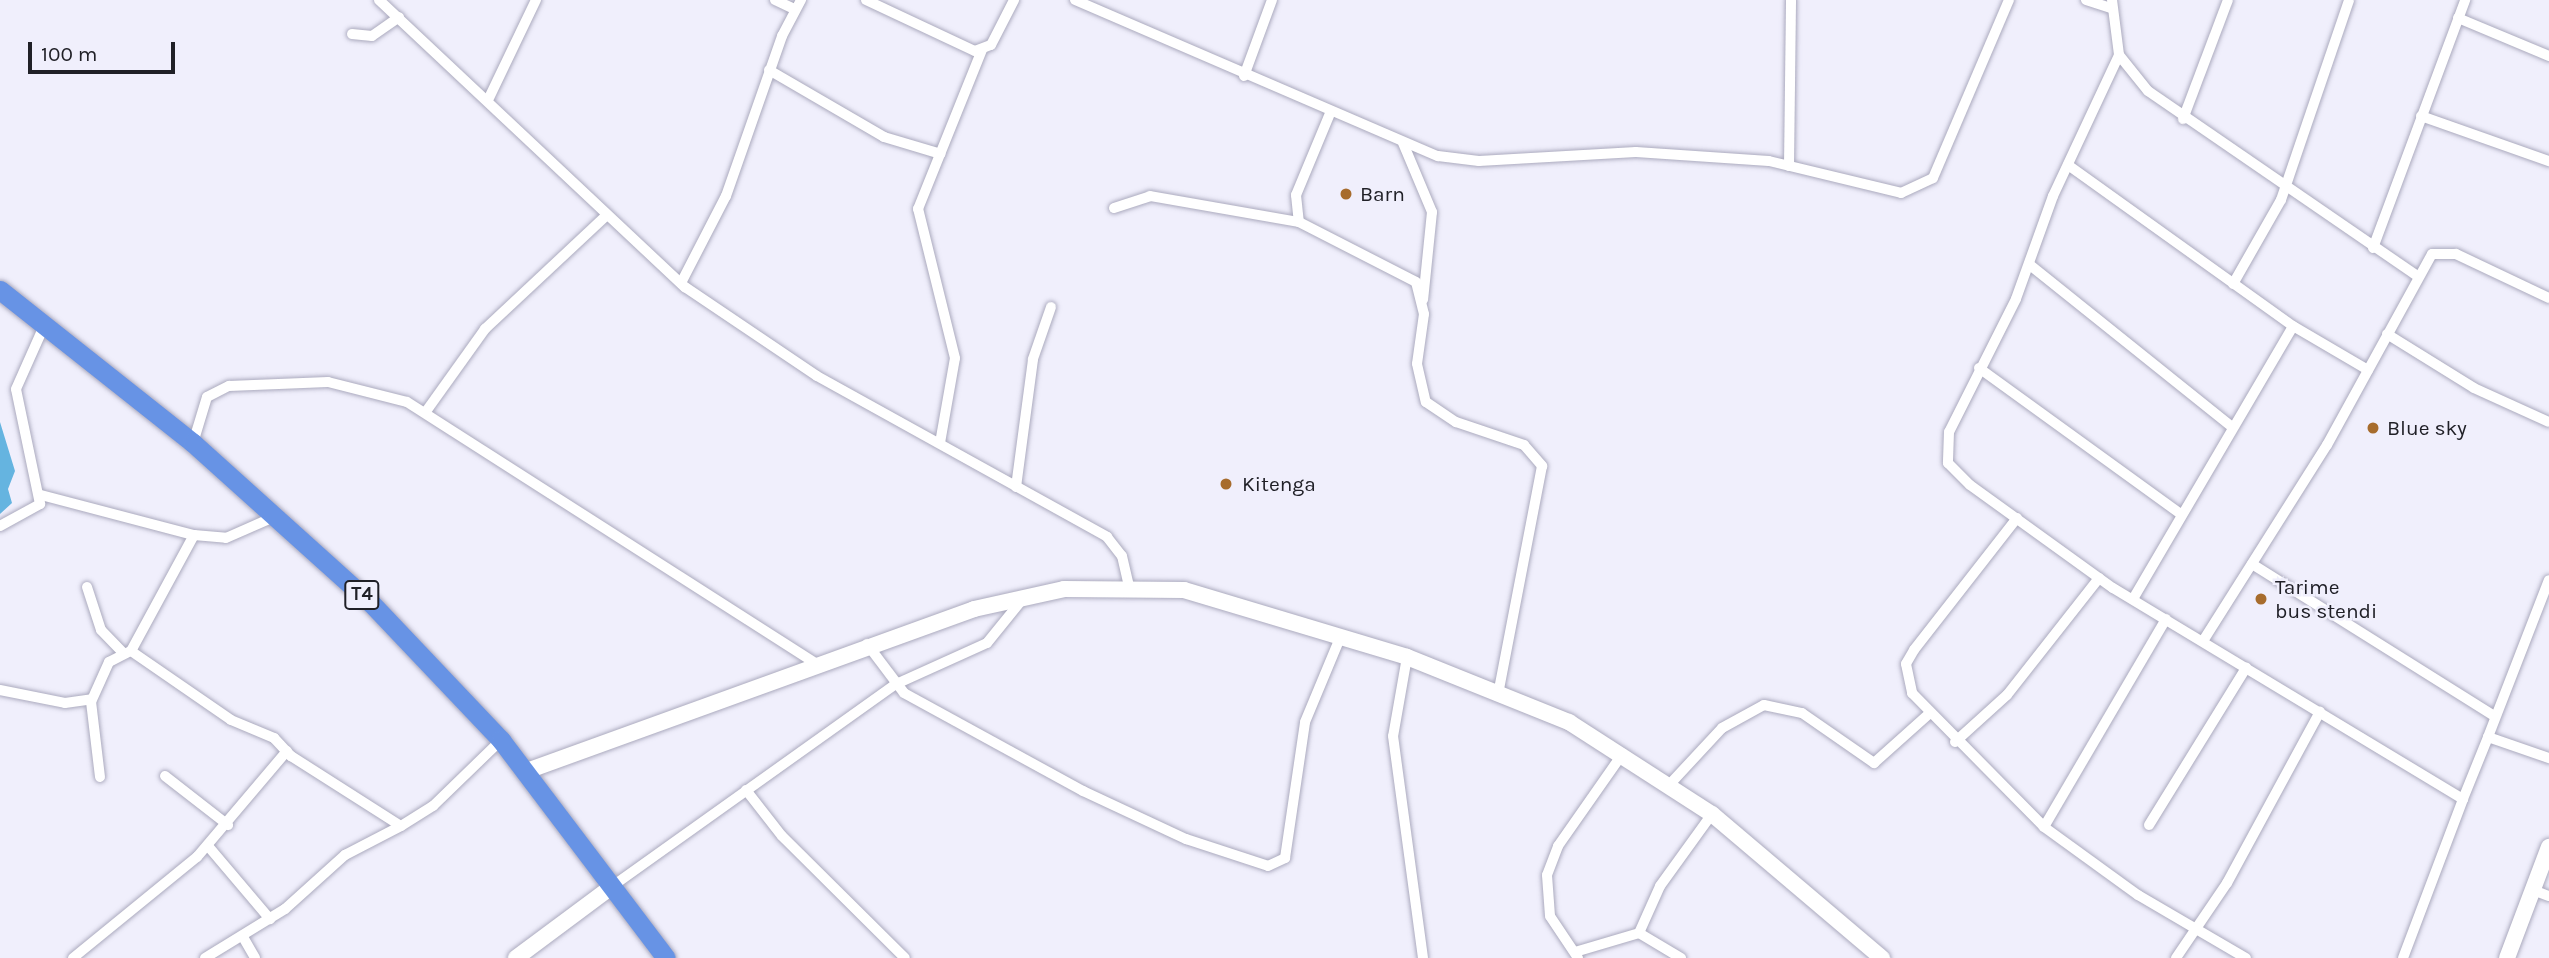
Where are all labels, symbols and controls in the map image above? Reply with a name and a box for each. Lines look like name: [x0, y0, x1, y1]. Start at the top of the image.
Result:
scale bar: [32, 28, 178, 72]
text: 100 m: [41, 42, 98, 66]
place label: Barn: [1360, 181, 1405, 207]
marker: Barn: [1338, 186, 1354, 202]
place label: Blue sky: [2387, 415, 2467, 441]
marker: Blue sky: [2365, 420, 2381, 436]
place label: Kitenga: [1242, 471, 1316, 497]
marker: Kitenga: [1216, 474, 1236, 494]
place label: Tarime bus stendi: [2275, 574, 2377, 624]
road number: T4: [343, 580, 381, 610]
marker: Tarime bus stendi: [2253, 591, 2269, 607]

